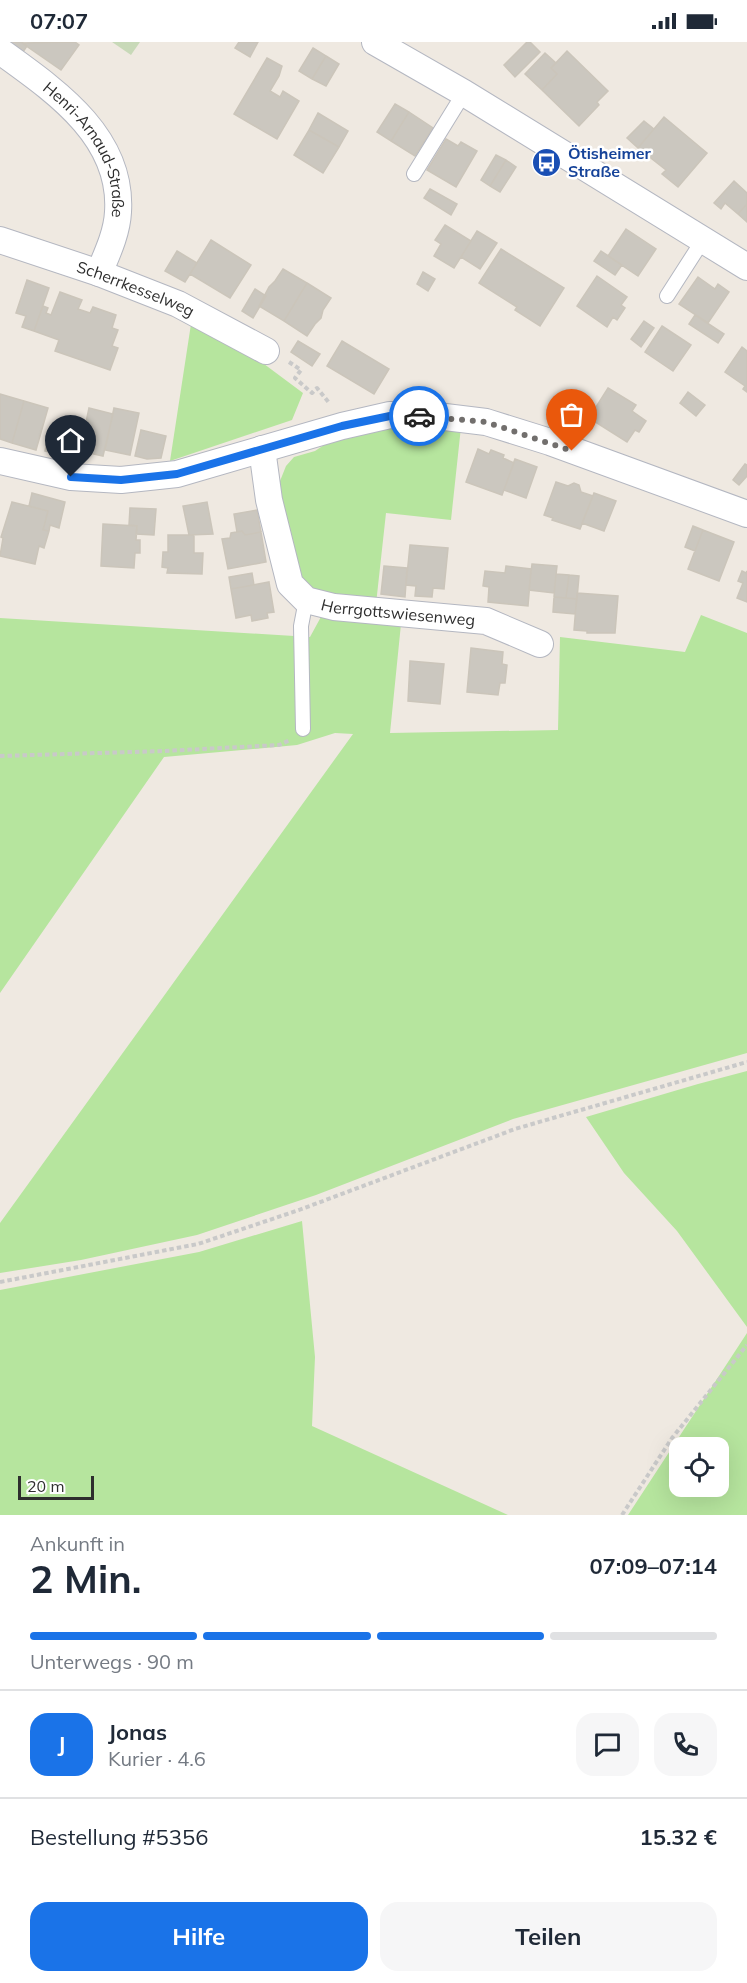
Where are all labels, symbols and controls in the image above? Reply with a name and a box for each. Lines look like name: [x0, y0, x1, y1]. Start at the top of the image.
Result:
text: 07:07: [30, 7, 88, 35]
street label: Henri-Arnaud-Straße: [39, 77, 128, 218]
place label: Ötisheimer Straße: [568, 143, 652, 181]
bus stop icon: Ötisheimer Straße: [531, 146, 563, 178]
street label: Scherrkesselweg: [74, 256, 198, 321]
courier: [389, 386, 449, 446]
pin: [546, 389, 597, 451]
icon: bag: [555, 398, 588, 431]
icon: car: [403, 400, 436, 433]
pin: [45, 415, 96, 477]
icon: home: [54, 424, 87, 457]
street label: Herrgottswiesenweg: [319, 594, 476, 630]
map controls: [669, 1437, 729, 1497]
button: locate: [669, 1437, 729, 1497]
scale bar: [18, 1473, 94, 1500]
text: 20 m: [27, 1476, 64, 1496]
text: Ankunft in: [30, 1531, 125, 1556]
text: 07:09–07:14: [589, 1552, 717, 1580]
text: 2 Min.: [30, 1554, 141, 1603]
text: Unterwegs · 90 m: [30, 1649, 194, 1674]
button: chat: [576, 1713, 639, 1776]
button: phone: [654, 1713, 717, 1776]
text: Jonas: [108, 1718, 167, 1746]
text: J: [58, 1730, 65, 1758]
text: Kurier · 4.6: [108, 1746, 206, 1771]
text: Bestellung #5356: [30, 1823, 208, 1851]
text: 15.32 €: [640, 1823, 717, 1851]
button: Hilfe: [30, 1902, 368, 1971]
button: Teilen: [380, 1902, 717, 1971]

